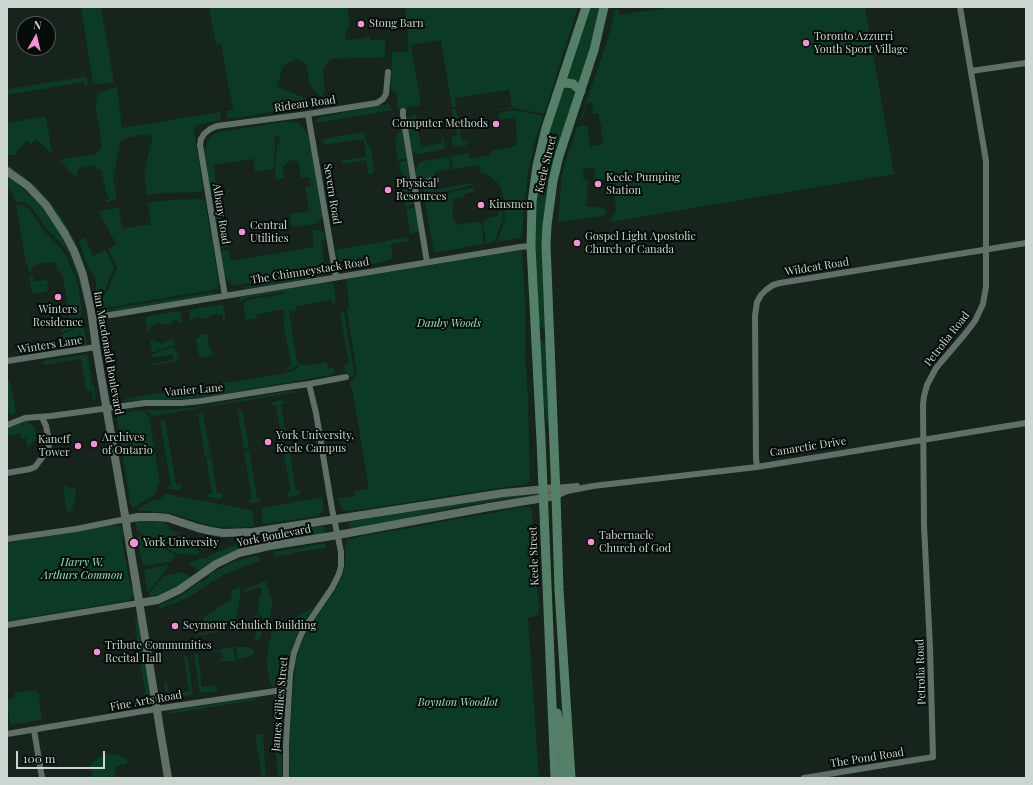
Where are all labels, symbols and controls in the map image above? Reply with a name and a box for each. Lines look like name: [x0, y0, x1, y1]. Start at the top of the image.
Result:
north arrow: [16, 16, 56, 56]
text: N: [33, 17, 43, 33]
place label: Stong Barn: [369, 17, 424, 31]
marker: Stong Barn: [356, 19, 366, 29]
place label: Toronto Azzurri Youth Sport Village: [814, 30, 908, 56]
marker: Toronto Azzurri Youth Sport Village: [801, 38, 811, 48]
street label: Rideau Road: [273, 93, 337, 115]
place label: Computer Methods: [392, 117, 488, 131]
marker: Computer Methods: [491, 119, 501, 129]
street label: Keele Street: [532, 134, 560, 194]
street label: Severn Road: [321, 163, 343, 225]
place label: Keele Pumping Station: [606, 171, 680, 197]
place label: Physical Resources: [396, 177, 447, 203]
marker: Keele Pumping Station: [593, 179, 603, 189]
street label: Albany Road: [210, 183, 232, 245]
marker: Physical Resources: [383, 185, 393, 195]
place label: Kinsmen: [489, 198, 533, 212]
marker: Kinsmen: [476, 200, 486, 210]
place label: Central Utilities: [250, 219, 289, 245]
marker: Central Utilities: [237, 227, 247, 237]
place label: Gospel Light Apostolic Church of Canada: [585, 230, 696, 256]
marker: Gospel Light Apostolic Church of Canada: [572, 238, 582, 248]
street label: The Chimneystack Road: [250, 255, 370, 287]
street label: Wildcat Road: [784, 255, 850, 279]
street label: Ian Macdonald Boulevard: [91, 290, 125, 416]
marker: Winters Residence: [53, 292, 63, 302]
place label: Winters Residence: [33, 303, 83, 329]
street label: Petrolia Road: [921, 309, 973, 369]
park label: Danby Woods: [417, 317, 481, 331]
street label: Winters Lane: [17, 333, 83, 357]
street label: Vanier Lane: [164, 381, 224, 399]
place label: York University, Keele Campus: [276, 429, 354, 455]
place label: Archives of Ontario: [102, 431, 153, 457]
place label: Kaneff Tower: [38, 433, 70, 459]
street label: Canarctic Drive: [769, 434, 847, 460]
marker: York University, Keele Campus: [263, 437, 273, 447]
marker: Archives of Ontario: [89, 439, 99, 449]
marker: Kaneff Tower: [73, 441, 83, 451]
street label: York Boulevard: [236, 522, 312, 550]
street label: Keele Street: [526, 526, 542, 586]
place label: Tabernacle Church of God: [599, 529, 671, 555]
place label: York University: [143, 536, 219, 550]
marker: York University: [128, 537, 140, 549]
marker: Tabernacle Church of God: [586, 537, 596, 547]
park label: Harry W. Arthurs Common: [41, 556, 123, 582]
place label: Seymour Schulich Building: [183, 619, 316, 633]
marker: Seymour Schulich Building: [170, 621, 180, 631]
place label: Tribute Communities Recital Hall: [105, 639, 212, 665]
street label: Petrolia Road: [913, 639, 929, 705]
marker: Tribute Communities Recital Hall: [92, 647, 102, 657]
street label: James Gillies Street: [269, 656, 291, 752]
street label: Fine Arts Road: [109, 688, 183, 714]
park label: Boynton Woodlot: [418, 696, 498, 710]
scale bar: [18, 743, 107, 769]
street label: The Pond Road: [829, 746, 905, 770]
text: 100 m: [23, 750, 55, 766]

